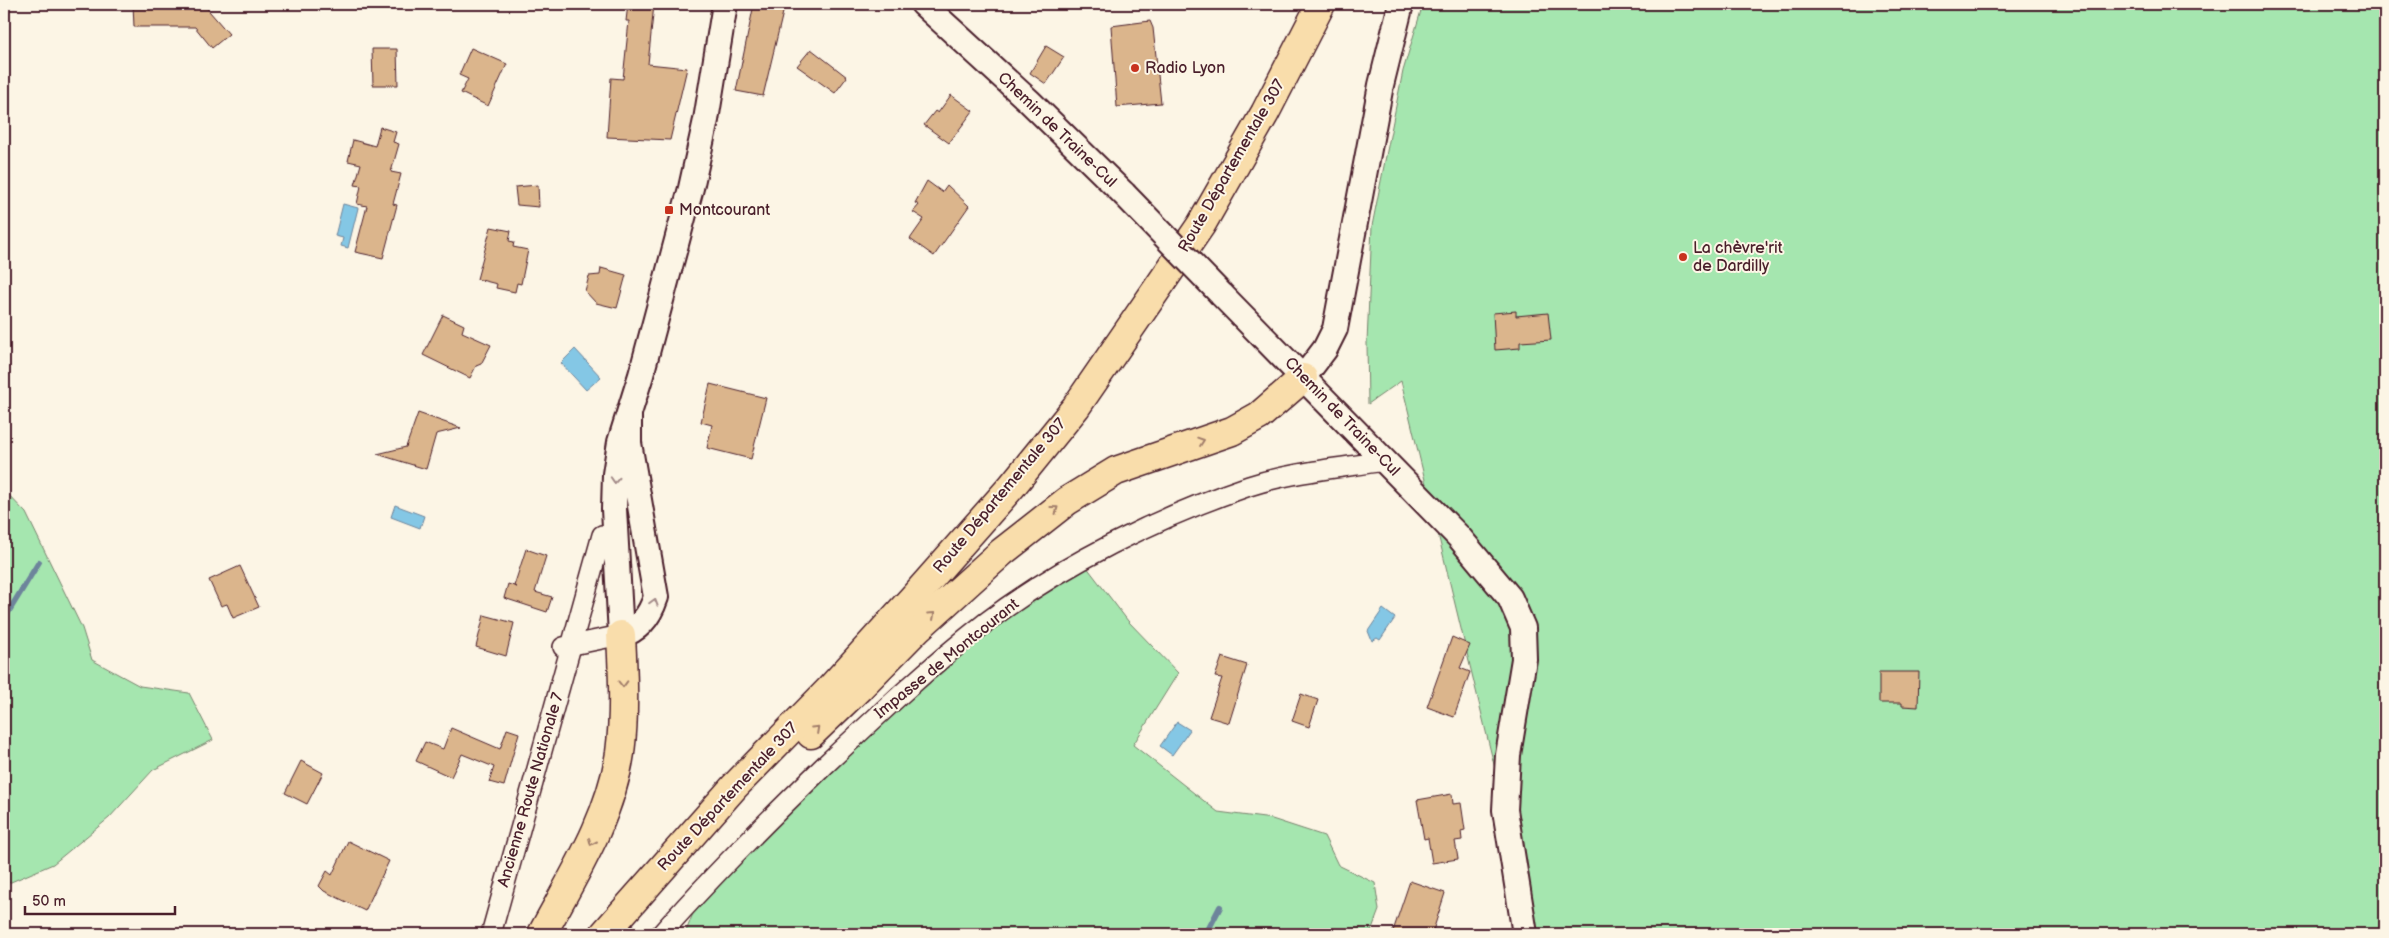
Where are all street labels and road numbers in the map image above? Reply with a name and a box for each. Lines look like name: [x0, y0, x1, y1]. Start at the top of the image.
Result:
street label: Chemin de Traine-Cul: [994, 68, 1120, 192]
street label: Route Départementale 307: [1175, 76, 1289, 256]
street label: Chemin de Traine-Cul: [1280, 354, 1404, 480]
street label: Route Départementale 307: [930, 415, 1070, 577]
street label: Impasse de Montcourant: [871, 595, 1023, 723]
street label: Ancienne Route Nationale 7: [494, 690, 568, 889]
street label: Route Départementale 307: [654, 719, 802, 875]

